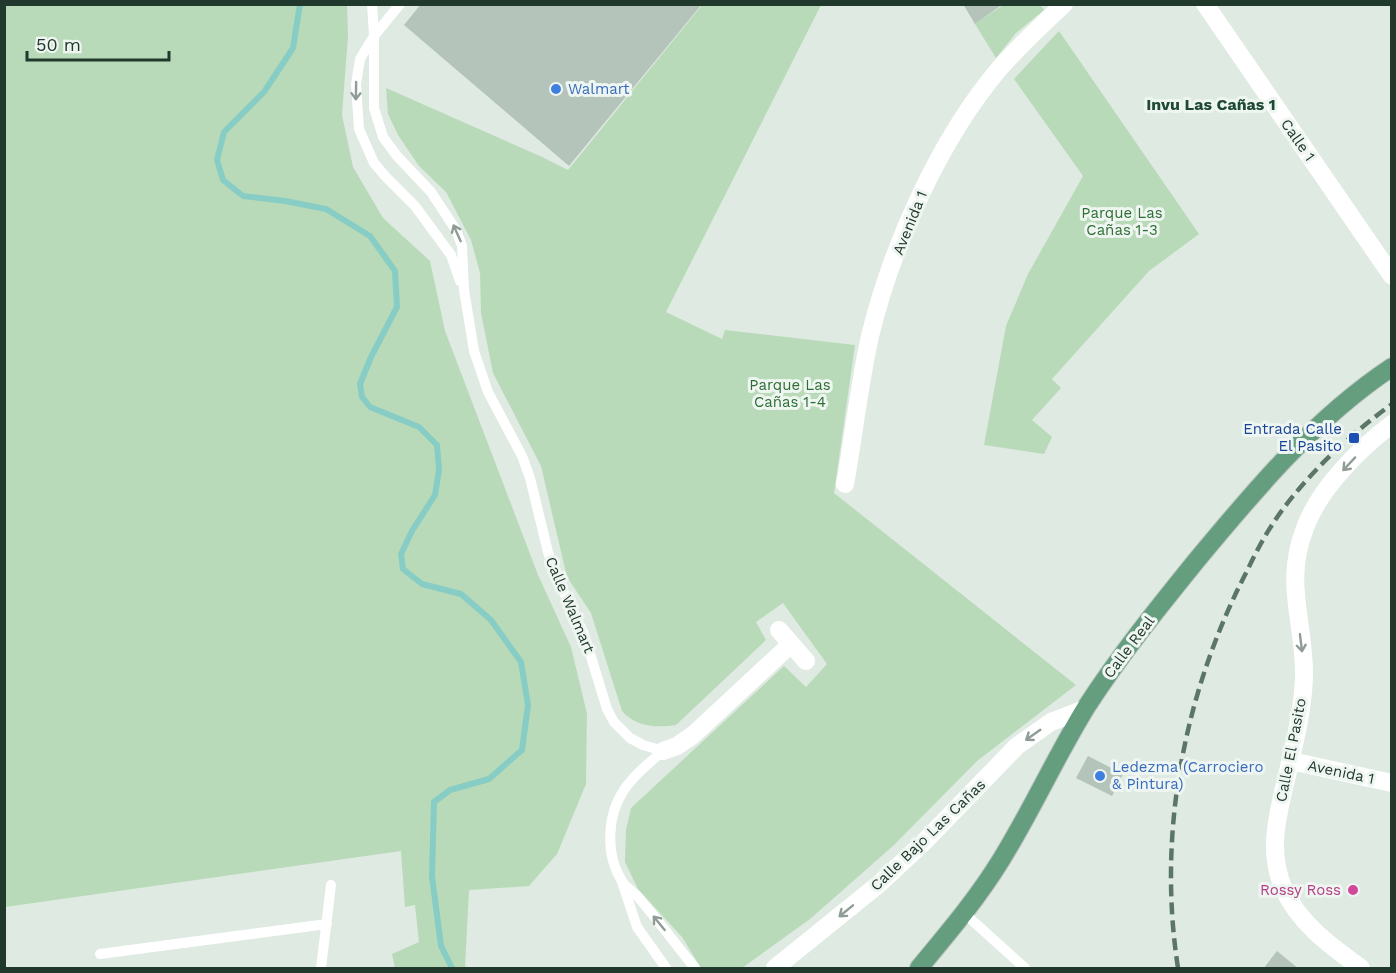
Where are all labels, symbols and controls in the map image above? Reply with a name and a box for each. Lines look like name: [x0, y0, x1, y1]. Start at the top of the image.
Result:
scale bar: [27, 24, 170, 62]
text: 50 m: [36, 34, 81, 55]
one-way arrow: [350, 80, 362, 100]
place label: Walmart: [568, 80, 630, 98]
marker: Walmart: [549, 82, 563, 96]
district label: Invu Las Cañas 1: [1146, 95, 1276, 114]
street label: Calle 1: [1277, 115, 1319, 165]
street label: Avenida 1: [889, 188, 931, 258]
park label: Parque Las Cañas 1-3: [1081, 204, 1163, 239]
one-way arrow: [450, 224, 462, 242]
park label: Parque Las Cañas 1-4: [749, 376, 831, 411]
place label: Entrada Calle El Pasito: [1243, 420, 1342, 455]
marker: Entrada Calle El Pasito: [1347, 431, 1361, 445]
one-way arrow: [1342, 456, 1356, 471]
street label: Calle Walmart: [542, 554, 599, 657]
street label: Calle Real: [1100, 612, 1158, 682]
one-way arrow: [1296, 632, 1307, 652]
street label: Calle El Pasito: [1272, 697, 1310, 803]
one-way arrow: [1026, 729, 1042, 741]
street label: Avenida 1: [1306, 756, 1376, 788]
place label: Ledezma (Carrociero & Pintura): [1112, 758, 1263, 793]
marker: Ledezma (Carrociero & Pintura): [1093, 769, 1107, 783]
street label: Calle Bajo Las Cañas: [867, 775, 989, 895]
place label: Rossy Ross: [1260, 881, 1341, 899]
marker: Rossy Ross: [1346, 883, 1360, 897]
one-way arrow: [839, 904, 854, 918]
one-way arrow: [652, 915, 665, 931]

